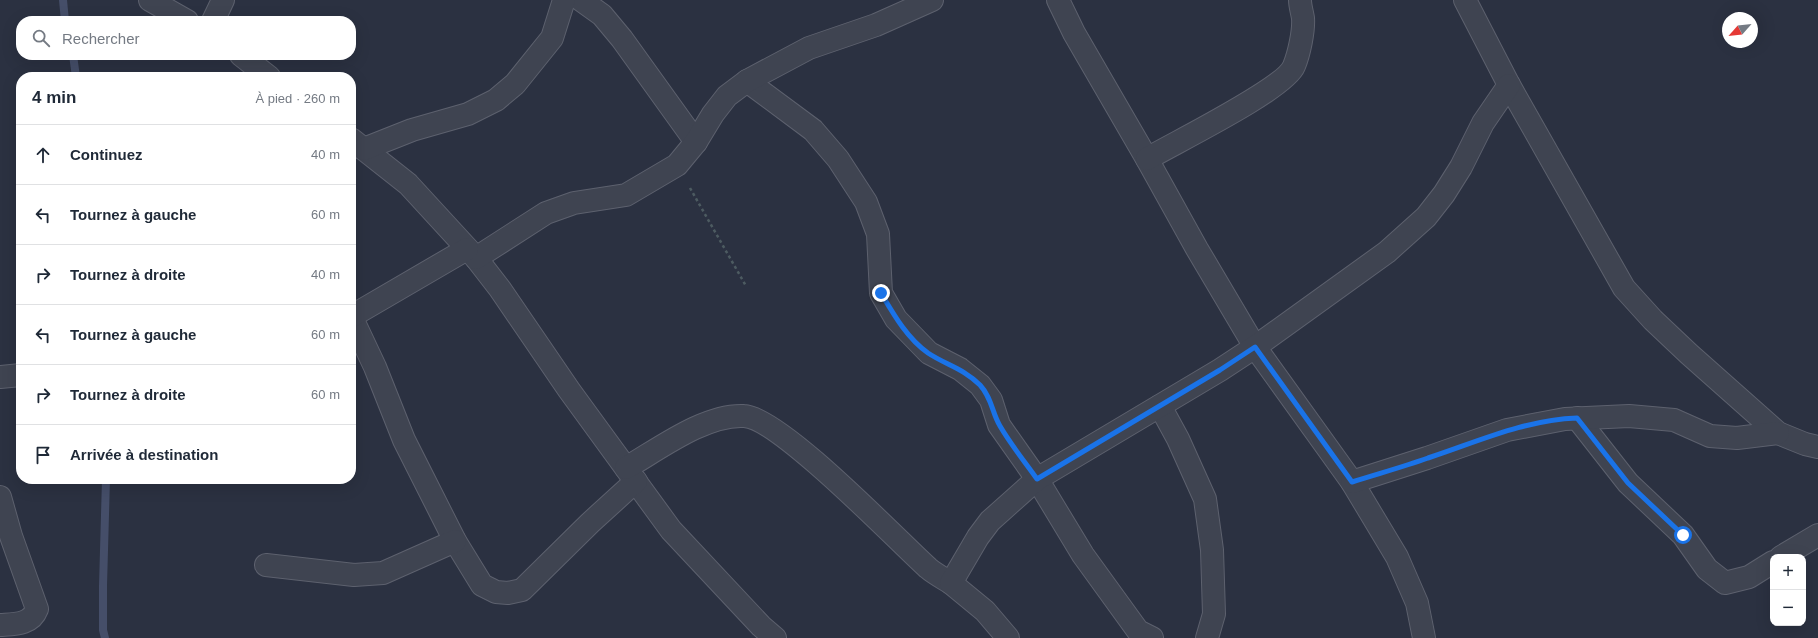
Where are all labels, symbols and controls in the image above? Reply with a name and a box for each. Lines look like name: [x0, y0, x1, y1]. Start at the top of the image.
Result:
north arrow: [1722, 12, 1758, 48]
search box: [16, 16, 356, 60]
icon: search: [30, 27, 52, 49]
text: Rechercher: [62, 30, 140, 47]
text: 4 min: [32, 88, 76, 107]
text: À pied · 260 m: [255, 91, 340, 106]
icon: ahead: [32, 144, 54, 166]
text: Continuez: [70, 146, 143, 163]
text: 40 m: [311, 147, 340, 162]
icon: left: [32, 204, 54, 226]
text: Tournez à gauche: [70, 206, 196, 223]
text: 60 m: [311, 207, 340, 222]
icon: right: [32, 264, 54, 286]
text: Tournez à droite: [70, 266, 186, 283]
text: 40 m: [311, 267, 340, 282]
route end: [872, 284, 890, 302]
icon: left: [32, 324, 54, 346]
text: Tournez à gauche: [70, 326, 196, 343]
text: 60 m: [311, 327, 340, 342]
icon: right: [32, 384, 54, 406]
text: Tournez à droite: [70, 386, 186, 403]
text: 60 m: [311, 387, 340, 402]
icon: arrive: [32, 444, 54, 466]
text: Arrivée à destination: [70, 446, 218, 463]
route start: [1674, 526, 1692, 544]
map controls: [1770, 554, 1806, 626]
button: +: [1770, 554, 1806, 590]
button: −: [1770, 590, 1806, 626]

